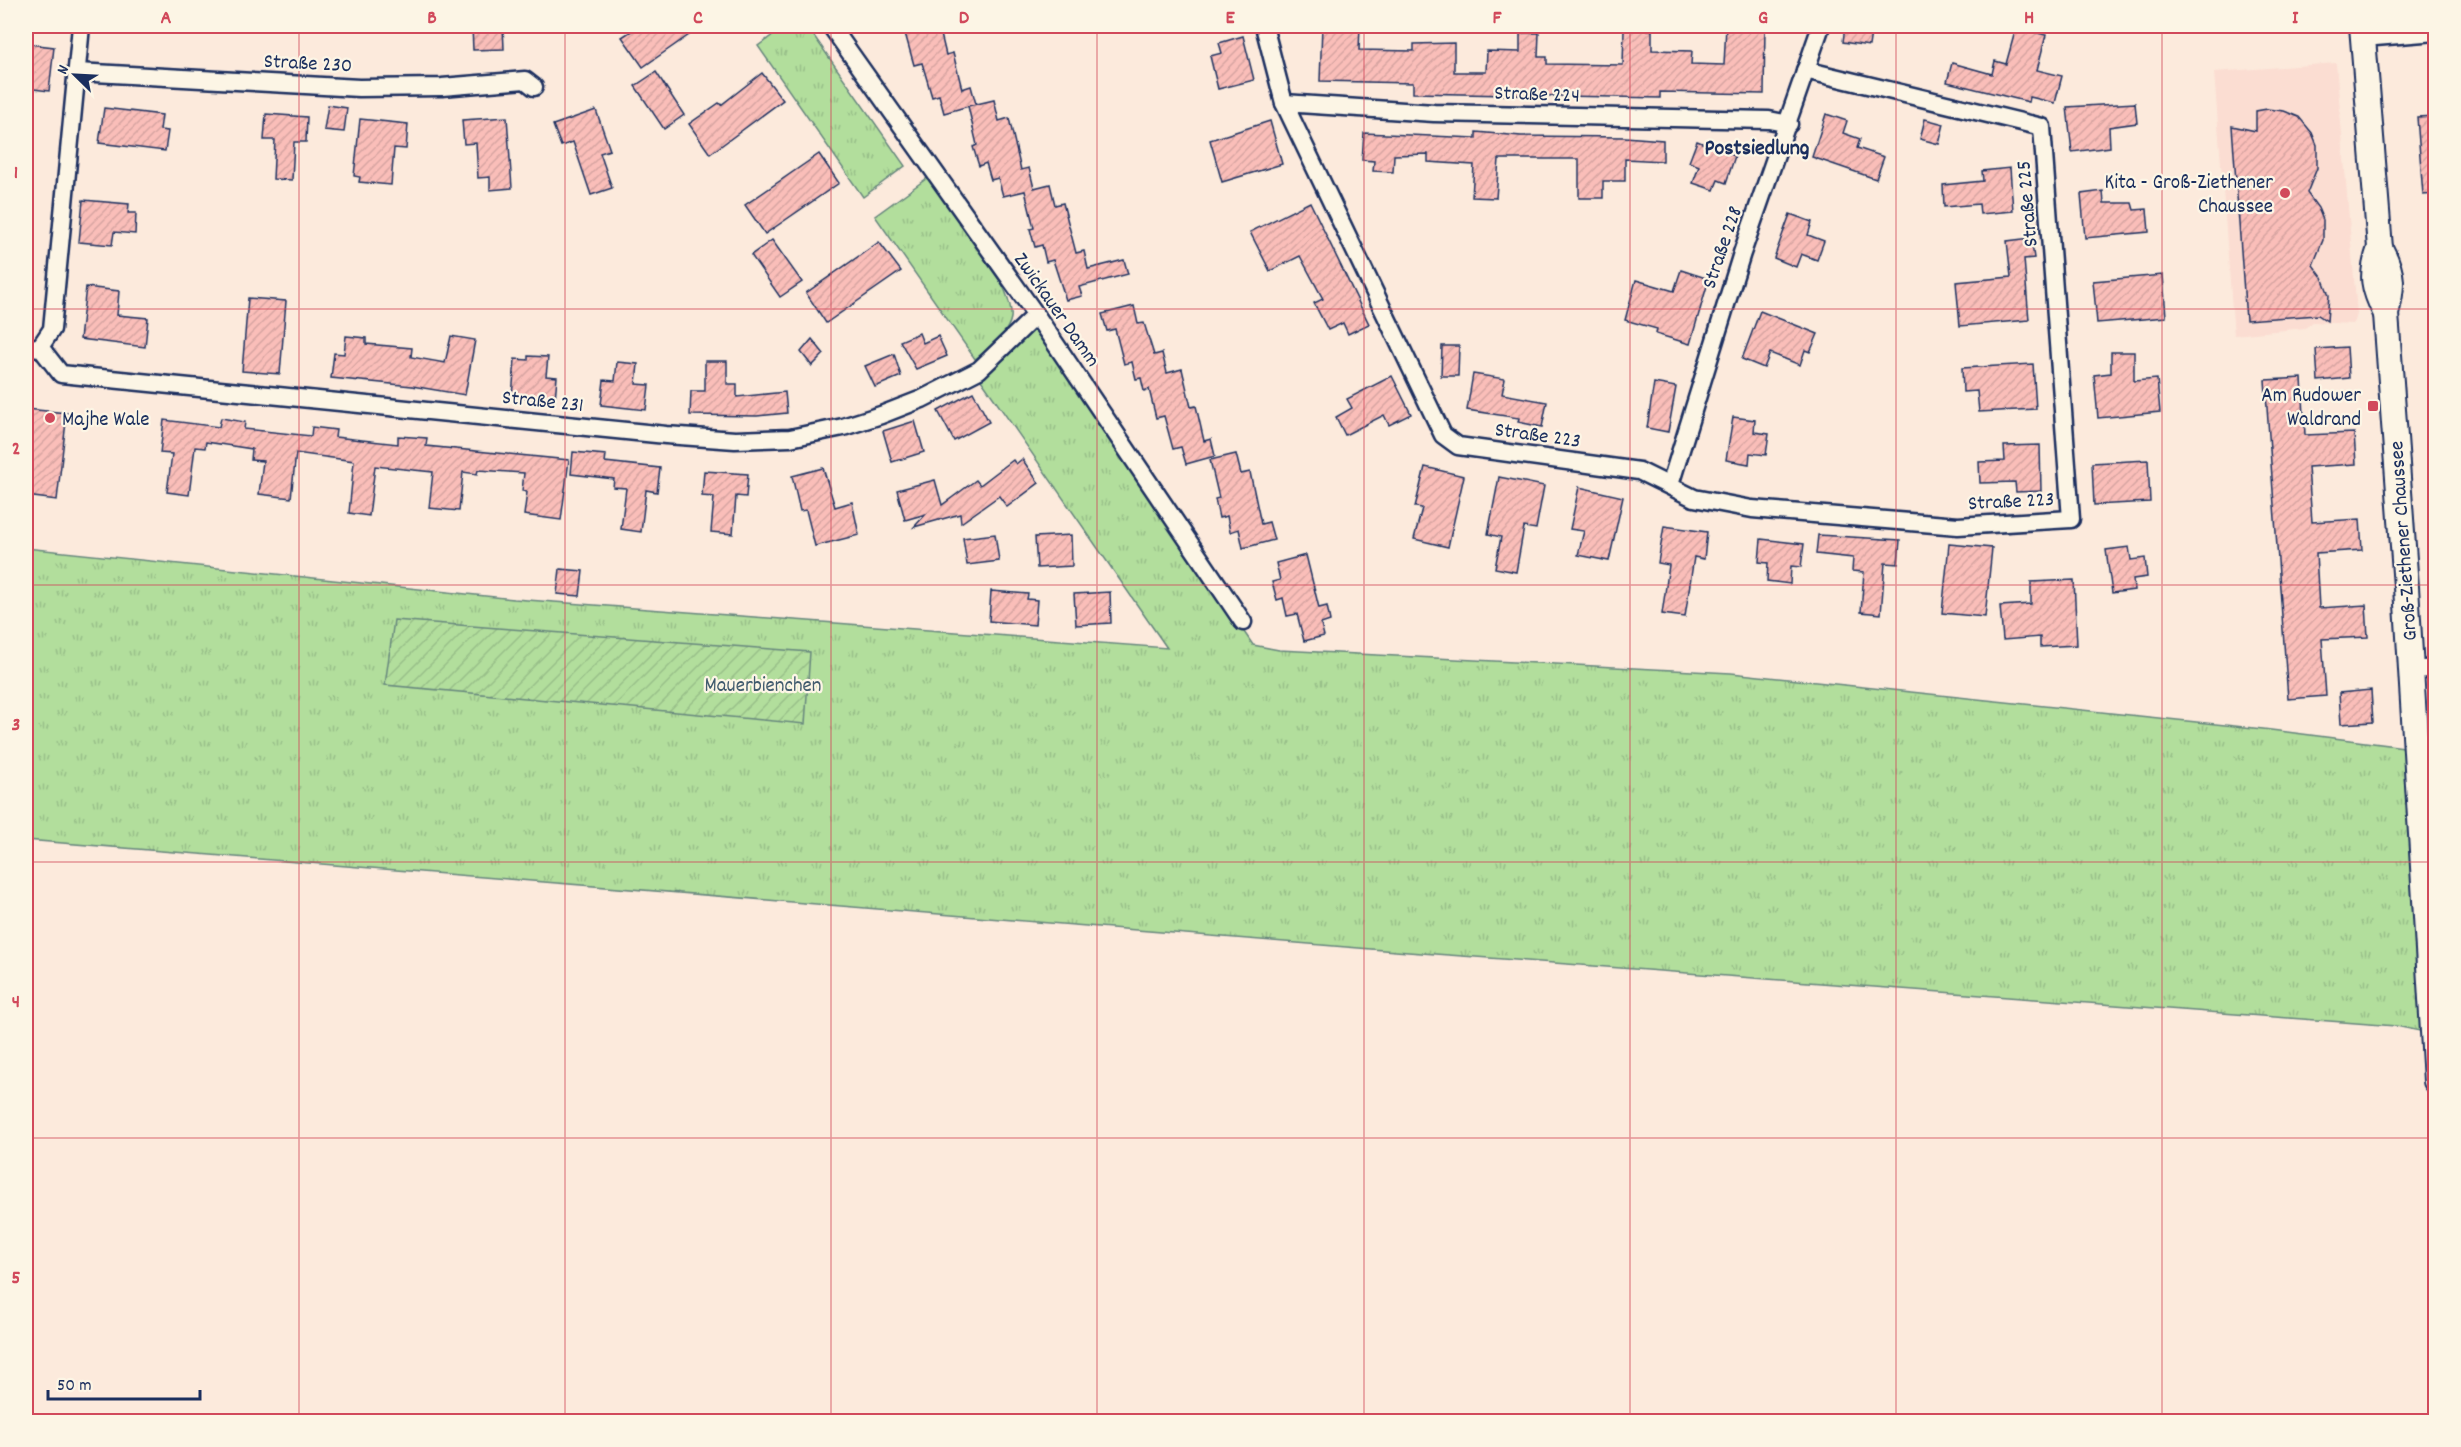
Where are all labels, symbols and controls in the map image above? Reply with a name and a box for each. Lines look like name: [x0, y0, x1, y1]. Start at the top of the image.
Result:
text: A: [161, 5, 172, 33]
text: B: [427, 5, 437, 33]
text: C: [693, 5, 703, 33]
text: D: [959, 5, 970, 33]
text: E: [1225, 5, 1235, 33]
text: F: [1493, 5, 1503, 33]
text: G: [1758, 5, 1768, 33]
text: H: [2024, 5, 2034, 33]
text: I: [2292, 5, 2299, 33]
north arrow: [45, 45, 105, 105]
street label: Straße 230: [263, 48, 353, 82]
text: N: [51, 62, 76, 78]
street label: Straße 224: [1494, 80, 1580, 112]
district label: Postsiedlung: [1705, 134, 1810, 165]
street label: Straße 225: [2010, 159, 2048, 248]
text: 1: [14, 160, 18, 188]
place label: Kita - Groß-Ziethener Chaussee: [2104, 169, 2273, 223]
marker: Kita - Groß-Ziethener Chaussee: [2278, 186, 2292, 200]
street label: Straße 228: [1696, 203, 1752, 293]
street label: Zwickauer Damm: [1005, 247, 1106, 374]
place label: Am Rudower Waldrand: [2261, 382, 2361, 436]
street label: Straße 231: [500, 384, 585, 422]
marker: Am Rudower Waldrand: [2366, 399, 2380, 413]
place label: Majhe Wale: [62, 406, 149, 436]
marker: Majhe Wale: [43, 411, 57, 425]
street label: Straße 223: [1493, 416, 1582, 458]
text: 2: [12, 436, 20, 464]
street label: Groß-Ziethener Chaussee: [2383, 440, 2427, 642]
street label: Straße 223: [1967, 486, 2055, 520]
park label: Mauerbienchen: [704, 672, 822, 702]
text: 3: [12, 712, 20, 740]
text: 4: [12, 989, 20, 1017]
text: 5: [11, 1265, 21, 1293]
scale bar: [48, 1363, 200, 1401]
text: 50 m: [57, 1374, 92, 1399]

